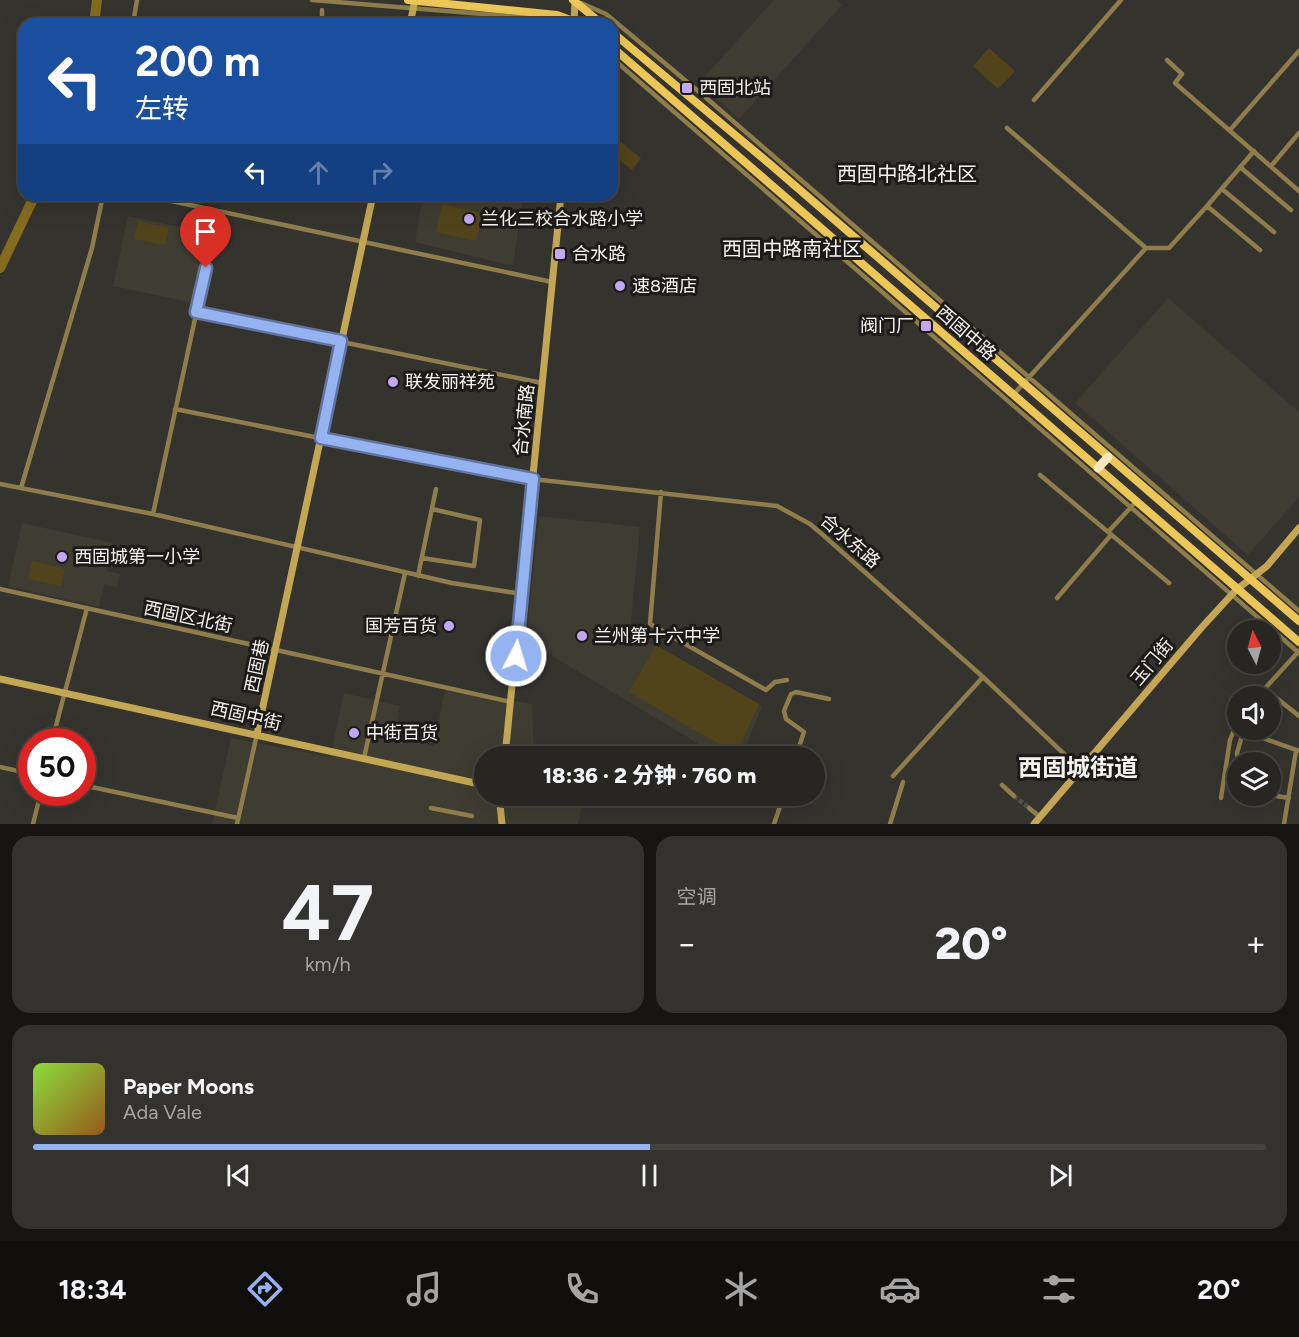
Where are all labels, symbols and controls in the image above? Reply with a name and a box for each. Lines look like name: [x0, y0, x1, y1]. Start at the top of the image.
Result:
text: 200 m: [135, 36, 260, 87]
icon: left: [36, 42, 114, 120]
place label: 西固北站: [699, 77, 771, 99]
marker: 西固北站: [680, 81, 694, 95]
text: 左转: [135, 92, 189, 125]
icon: left: [239, 156, 272, 189]
icon: ahead: [302, 156, 335, 189]
icon: right: [365, 156, 398, 189]
district label: 西固中路北社区: [837, 162, 977, 186]
pin: [180, 206, 231, 268]
place label: 兰化三校合水路小学: [481, 208, 643, 230]
marker: 兰化三校合水路小学: [462, 212, 476, 226]
icon: arrive: [189, 215, 222, 248]
district label: 西固中路南社区: [722, 237, 862, 261]
place label: 合水路: [572, 243, 626, 265]
marker: 合水路: [553, 247, 567, 261]
place label: 速8酒店: [632, 275, 697, 297]
marker: 速8酒店: [613, 279, 627, 293]
street label: 西固中路: [932, 301, 1000, 365]
place label: 阀门厂: [860, 315, 914, 337]
marker: 阀门厂: [919, 319, 933, 333]
place label: 联发丽祥苑: [405, 371, 495, 393]
marker: 联发丽祥苑: [386, 375, 400, 389]
street label: 合水南路: [509, 383, 539, 457]
street label: 合水东路: [816, 509, 884, 573]
place label: 西固城第一小学: [74, 546, 200, 568]
marker: 西固城第一小学: [55, 550, 69, 564]
street label: 西固区北街: [142, 597, 234, 637]
place label: 国芳百货: [365, 615, 437, 637]
marker: 国芳百货: [442, 619, 456, 633]
north arrow: [1227, 620, 1281, 674]
map controls: [1227, 620, 1281, 806]
position arrow: [484, 624, 548, 688]
place label: 兰州第十六中学: [594, 625, 720, 647]
marker: 兰州第十六中学: [575, 629, 589, 643]
street label: 玉门街: [1126, 634, 1178, 690]
street label: 西固巷: [241, 637, 273, 695]
button: sound: [1227, 686, 1281, 740]
street label: 西固中街: [208, 697, 284, 735]
place label: 中街百货: [366, 722, 438, 744]
marker: 中街百货: [347, 726, 361, 740]
speed limit sign: 50: [18, 728, 96, 806]
button: layers: [1227, 752, 1281, 806]
district label: 西固城街道: [1018, 753, 1138, 782]
text: 18:36 · 2 分钟 · 760 m: [543, 762, 756, 789]
text: 47: [281, 866, 374, 960]
text: 空调: [677, 885, 717, 909]
text: 20°: [935, 916, 1008, 970]
text: −: [677, 924, 697, 963]
text: +: [1245, 924, 1266, 963]
text: km/h: [305, 952, 351, 976]
text: Paper Moons: [123, 1073, 254, 1100]
text: Ada Vale: [123, 1100, 202, 1124]
icon: previous: [222, 1159, 255, 1192]
icon: pause: [633, 1159, 666, 1192]
icon: next: [1044, 1159, 1077, 1192]
icon: directions: [244, 1268, 286, 1310]
icon: music: [403, 1268, 445, 1310]
icon: phone: [561, 1268, 603, 1310]
icon: climate: [720, 1268, 762, 1310]
icon: car: [879, 1268, 921, 1310]
icon: filters: [1038, 1268, 1080, 1310]
text: 18:34: [58, 1273, 127, 1306]
text: 20°: [1197, 1273, 1241, 1306]

